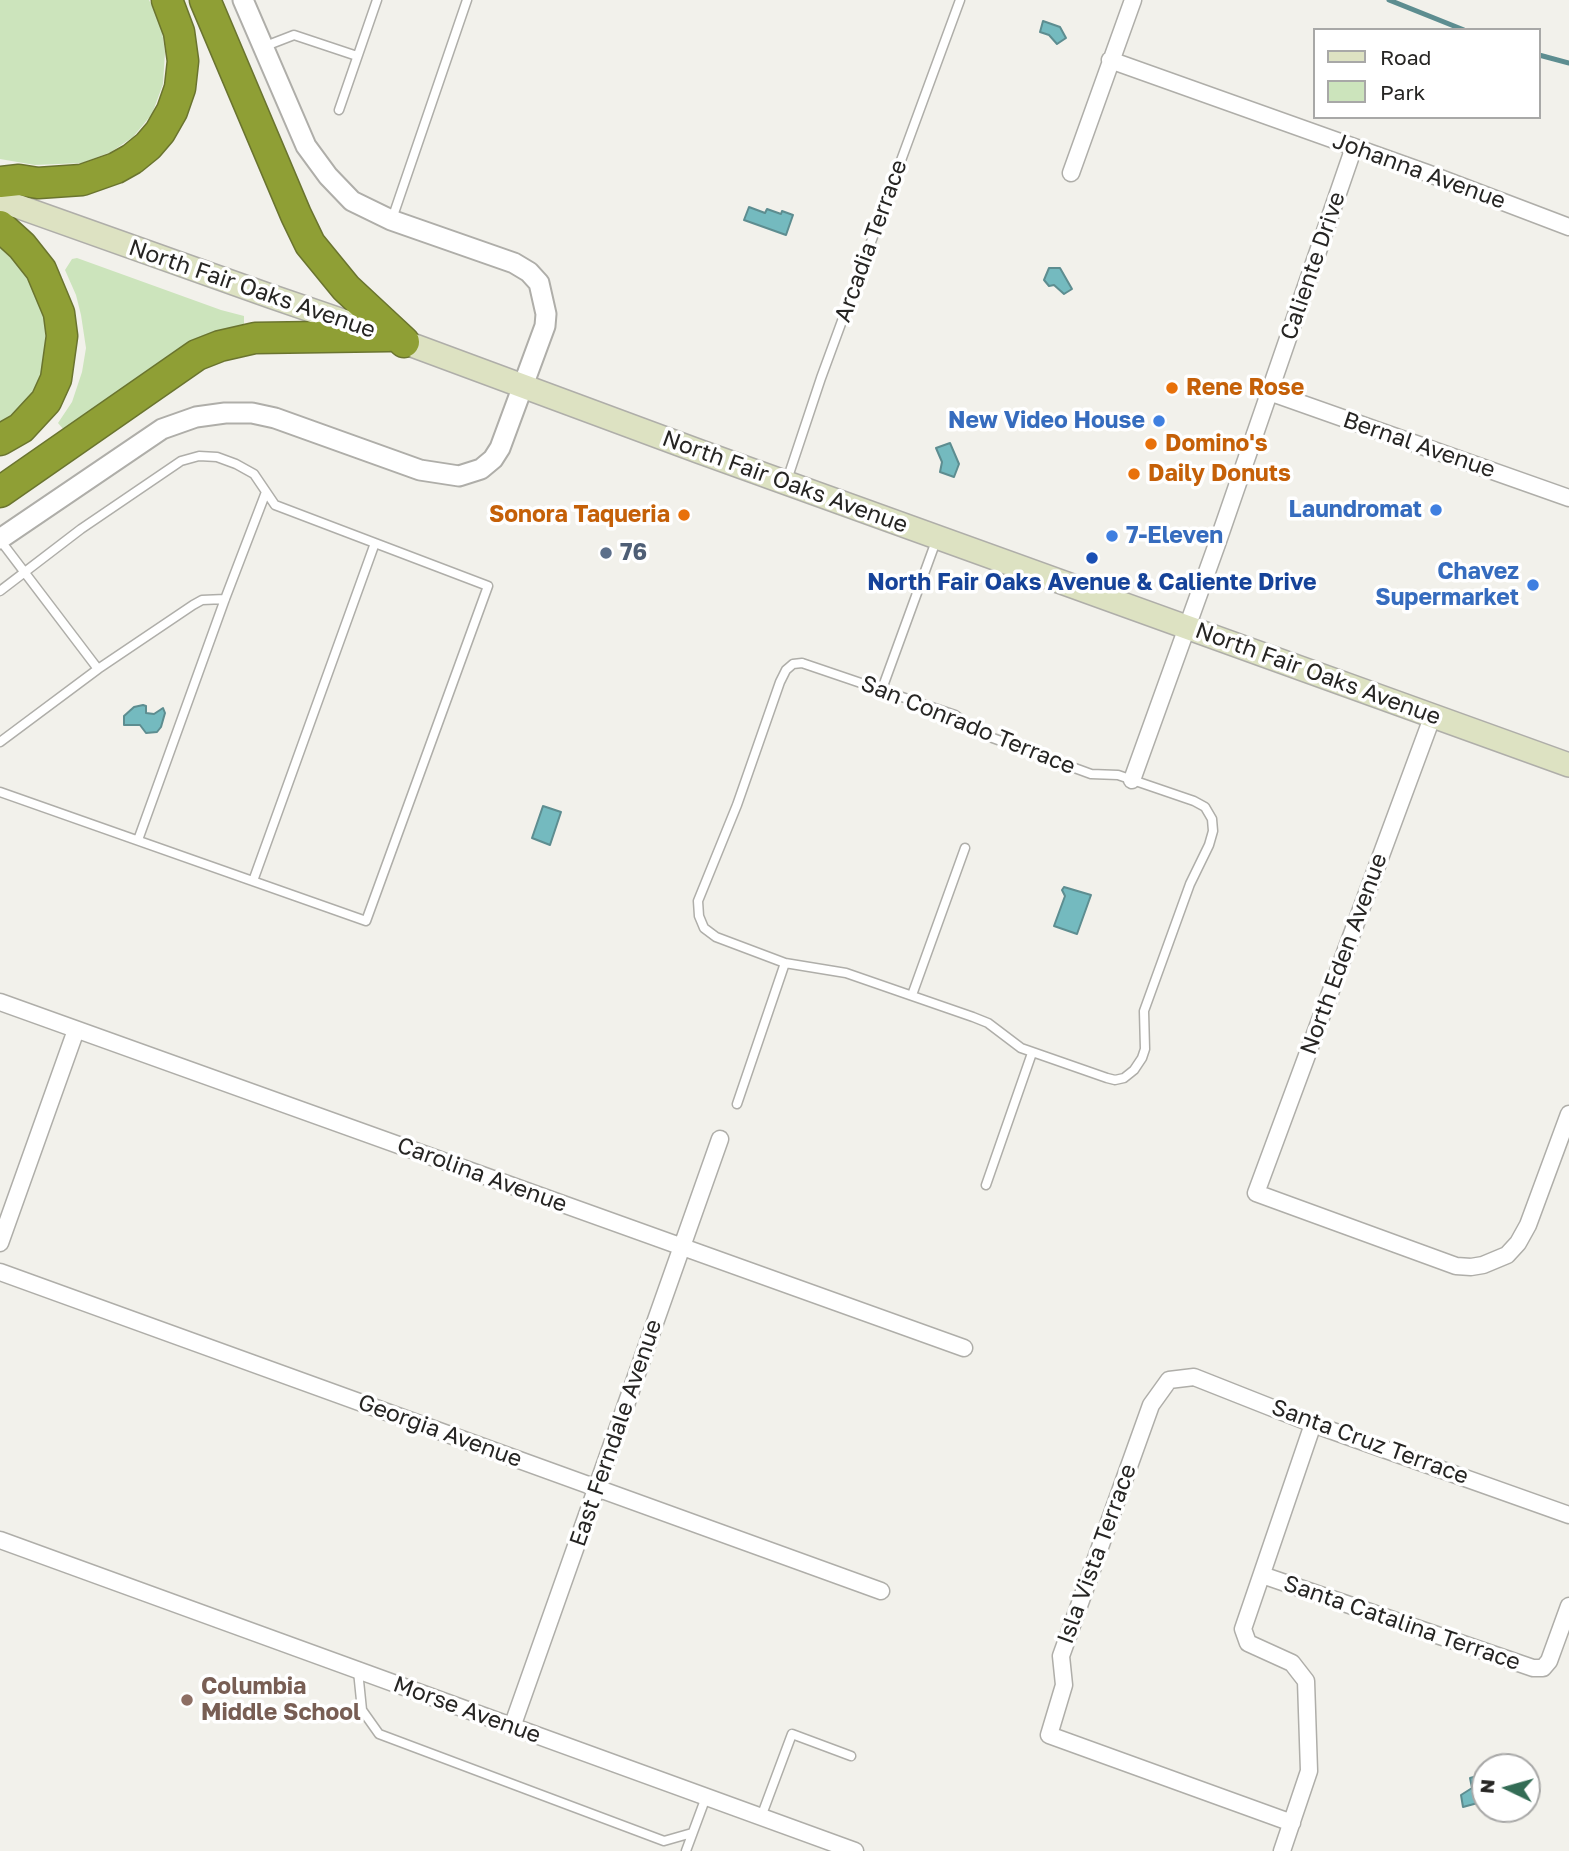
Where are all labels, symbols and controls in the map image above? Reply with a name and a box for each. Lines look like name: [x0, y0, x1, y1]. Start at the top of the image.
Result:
legend: [1314, 28, 1541, 119]
text: Road: [1380, 44, 1431, 70]
text: Park: [1380, 79, 1425, 105]
street label: Johanna Avenue: [1329, 127, 1509, 215]
street label: Arcadia Terrace: [829, 156, 913, 326]
street label: Caliente Drive: [1275, 188, 1351, 344]
street label: North Fair Oaks Avenue: [125, 234, 379, 344]
place label: Rene Rose: [1186, 374, 1304, 402]
marker: Rene Rose: [1164, 380, 1180, 396]
street label: Bernal Avenue: [1339, 406, 1499, 484]
place label: New Video House: [948, 407, 1145, 435]
marker: New Video House: [1151, 413, 1167, 429]
street label: North Fair Oaks Avenue: [659, 425, 911, 539]
place label: Domino's: [1165, 430, 1268, 458]
marker: Domino's: [1143, 436, 1159, 452]
place label: Daily Donuts: [1148, 460, 1291, 488]
marker: Daily Donuts: [1126, 466, 1142, 482]
place label: Laundromat: [1288, 496, 1422, 524]
place label: Sonora Taqueria: [489, 501, 670, 529]
marker: Laundromat: [1428, 502, 1444, 518]
marker: Sonora Taqueria: [676, 507, 692, 523]
place label: 7-Eleven: [1126, 522, 1223, 550]
marker: 7-Eleven: [1104, 528, 1120, 544]
place label: 76: [620, 539, 647, 567]
marker: 76: [598, 545, 614, 561]
marker: North Fair Oaks Avenue & Caliente Drive: [1084, 550, 1100, 566]
place label: Chavez Supermarket: [1375, 558, 1519, 612]
place label: North Fair Oaks Avenue & Caliente Drive: [867, 569, 1317, 597]
marker: Chavez Supermarket: [1525, 577, 1541, 593]
street label: North Fair Oaks Avenue: [1192, 617, 1444, 731]
street label: San Conrado Terrace: [857, 669, 1079, 781]
street label: North Eden Avenue: [1295, 850, 1393, 1058]
street label: Carolina Avenue: [393, 1131, 571, 1219]
street label: East Ferndale Avenue: [564, 1316, 668, 1550]
street label: Georgia Avenue: [354, 1389, 526, 1473]
street label: Santa Cruz Terrace: [1268, 1394, 1472, 1490]
street label: Isla Vista Terrace: [1052, 1460, 1142, 1648]
street label: Santa Catalina Terrace: [1280, 1569, 1524, 1677]
street label: Morse Avenue: [389, 1671, 545, 1749]
place label: Columbia Middle School: [201, 1673, 361, 1727]
marker: Columbia Middle School: [179, 1692, 195, 1708]
north arrow: [1471, 1753, 1541, 1823]
text: N: [1474, 1778, 1499, 1795]

